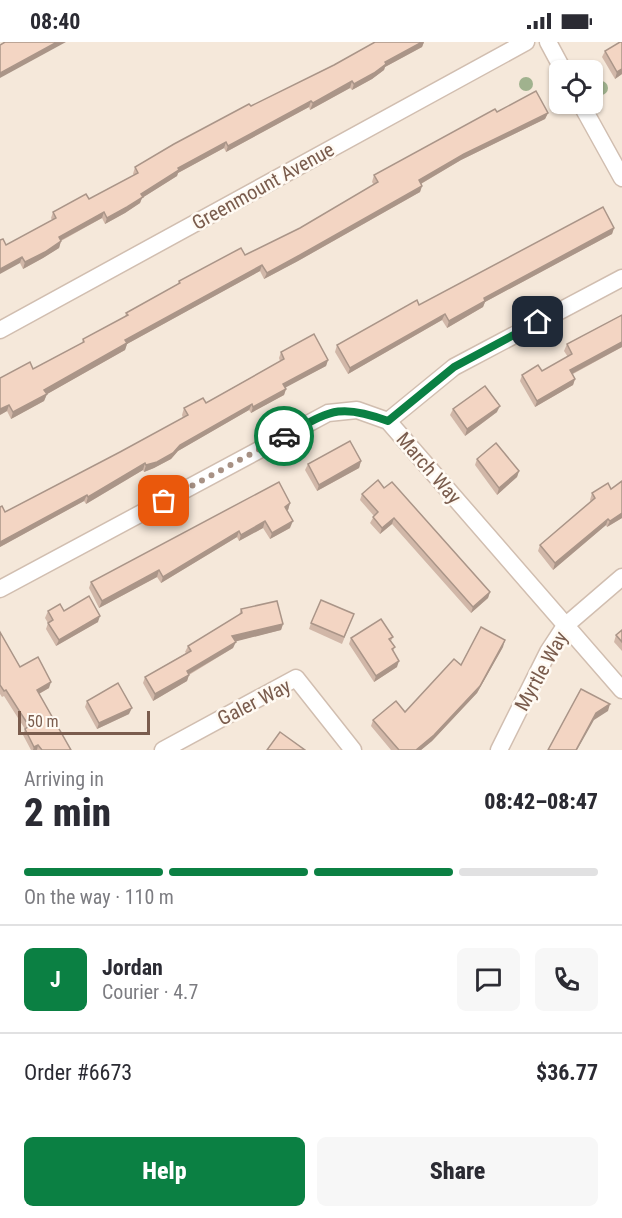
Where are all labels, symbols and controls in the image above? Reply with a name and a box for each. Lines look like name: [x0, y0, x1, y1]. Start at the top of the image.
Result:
text: 08:40: [30, 9, 81, 34]
map controls: [549, 60, 603, 114]
button: locate: [549, 60, 603, 114]
street label: Greenmount Avenue: [188, 137, 338, 235]
pin: [512, 296, 563, 347]
icon: home: [521, 305, 554, 338]
courier: [254, 406, 314, 466]
icon: car: [268, 420, 301, 453]
street label: March Way: [391, 427, 467, 509]
pin: [138, 475, 189, 526]
icon: bag: [147, 484, 180, 517]
street label: Myrtle Way: [509, 627, 573, 715]
street label: Galer Way: [213, 673, 295, 731]
scale bar: [18, 708, 150, 736]
text: 50 m: [27, 712, 59, 731]
text: Arriving in: [24, 767, 104, 791]
text: 08:42–08:47: [484, 789, 598, 814]
text: 2 min: [24, 790, 111, 836]
text: On the way · 110 m: [24, 885, 174, 909]
button: chat: [457, 948, 520, 1011]
button: phone: [535, 948, 598, 1011]
text: Jordan: [102, 955, 163, 980]
text: J: [50, 967, 61, 992]
text: Courier · 4.7: [102, 980, 198, 1004]
text: Order #6673: [24, 1060, 132, 1085]
text: $36.77: [536, 1060, 598, 1085]
button: Help: [24, 1137, 305, 1206]
button: Share: [317, 1137, 598, 1206]

